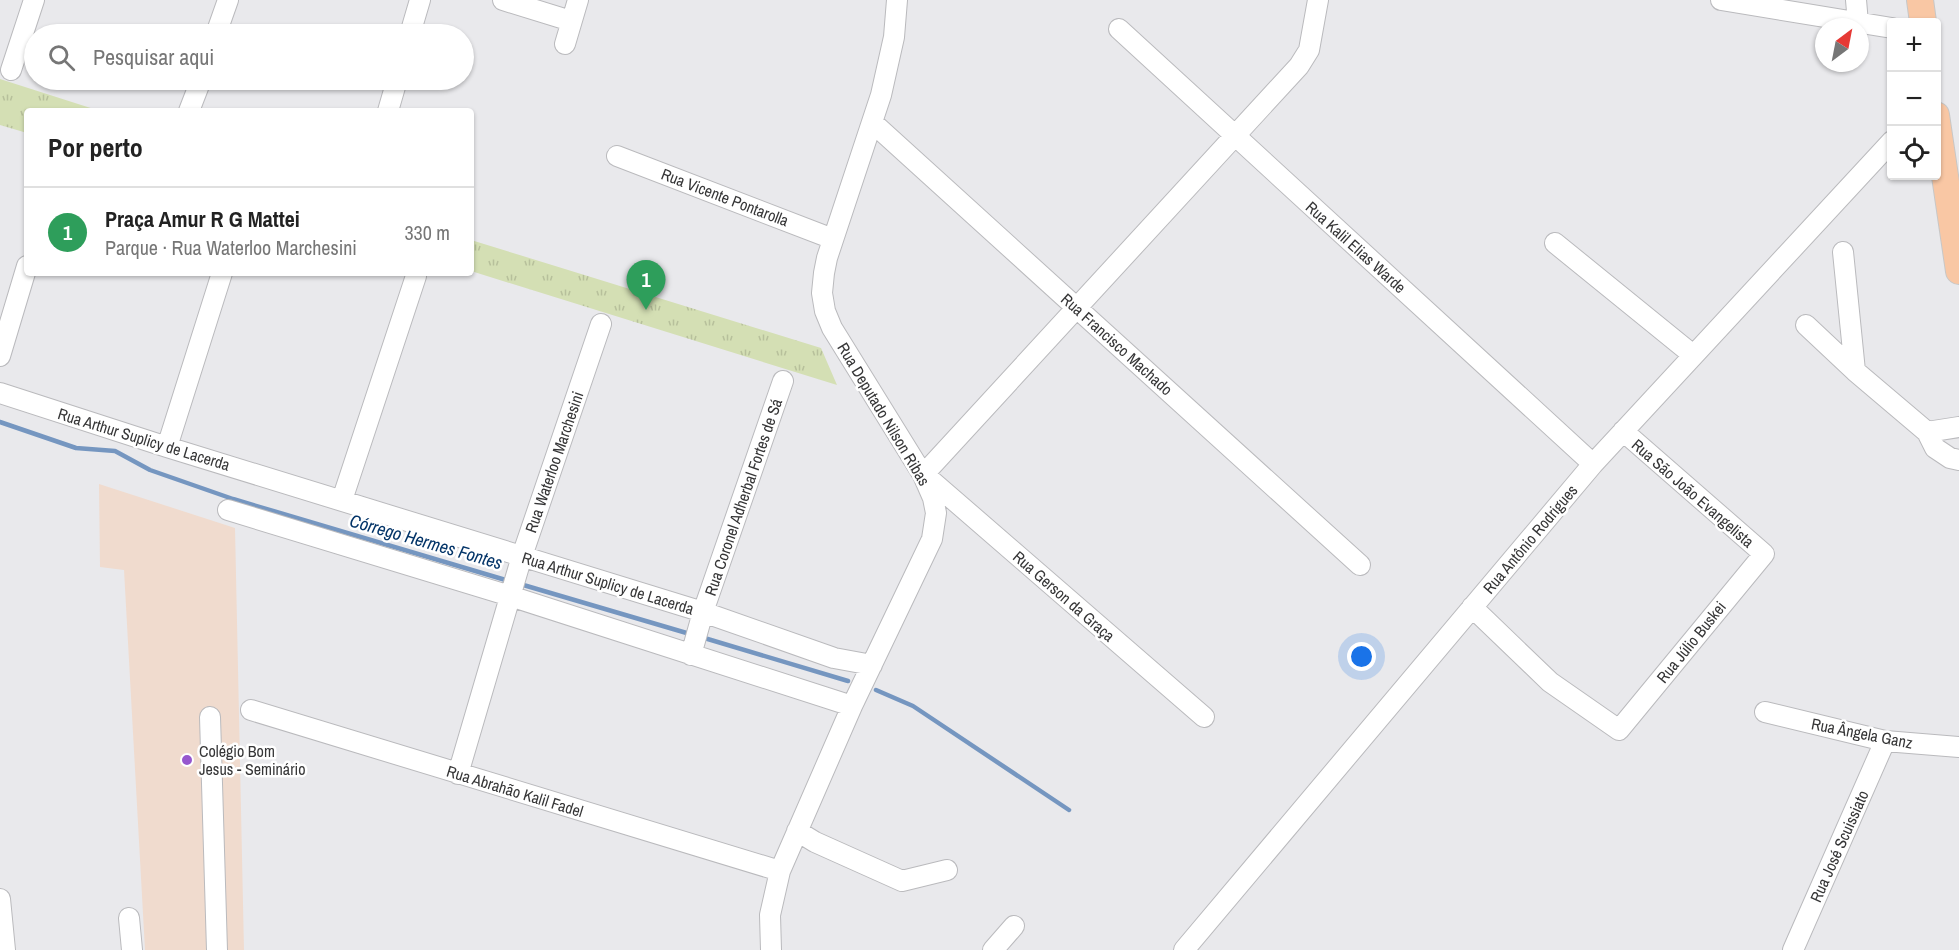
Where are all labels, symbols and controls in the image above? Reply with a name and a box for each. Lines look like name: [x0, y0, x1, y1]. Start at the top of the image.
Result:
north arrow: [1815, 18, 1869, 72]
map controls: [1887, 18, 1941, 180]
button: +: [1887, 18, 1941, 72]
search box: [24, 24, 474, 90]
icon: search: [45, 41, 78, 74]
text: Pesquisar aqui: [93, 42, 214, 72]
button: −: [1887, 72, 1941, 126]
button: locate: [1887, 126, 1941, 180]
text: Por perto: [48, 130, 143, 165]
street label: Rua Vicente Pontarolla: [658, 163, 792, 232]
street label: Rua Kalil Elias Warde: [1301, 196, 1411, 298]
text: Praça Amur R G Mattei: [105, 204, 300, 234]
text: 1: [63, 219, 72, 246]
text: 330 m: [404, 219, 450, 246]
text: Parque · Rua Waterloo Marchesini: [105, 234, 357, 261]
pin: 1: [626, 260, 666, 310]
street label: Rua Francisco Machado: [1057, 288, 1177, 400]
street label: Rua Deputado Nilson Ribas: [832, 338, 936, 490]
street label: Rua Waterloo Marchesini: [519, 388, 589, 536]
street label: Rua Coronel Adherbal Fortes de Sá: [699, 395, 787, 599]
street label: Rua Arthur Suplicy de Lacerda: [55, 402, 233, 476]
street label: Rua São João Evangelista: [1627, 434, 1759, 553]
street label: Rua Antônio Rodrigues: [1478, 480, 1582, 598]
water label: Córrego Hermes Fontes: [347, 508, 505, 575]
street label: Rua Arthur Suplicy de Lacerda: [519, 546, 697, 620]
street label: Rua Gerson da Graça: [1008, 546, 1120, 647]
street label: Rua Júlio Buskei: [1651, 597, 1731, 687]
your location: [1347, 642, 1376, 671]
street label: Rua Ângela Ganz: [1809, 712, 1915, 754]
place label: Colégio Bom Jesus - Seminário: [199, 740, 305, 780]
marker: Colégio Bom Jesus - Seminário: [180, 753, 194, 767]
street label: Rua Abrahão Kalil Fadel: [444, 760, 586, 822]
street label: Rua José Scuissiato: [1804, 787, 1874, 905]

